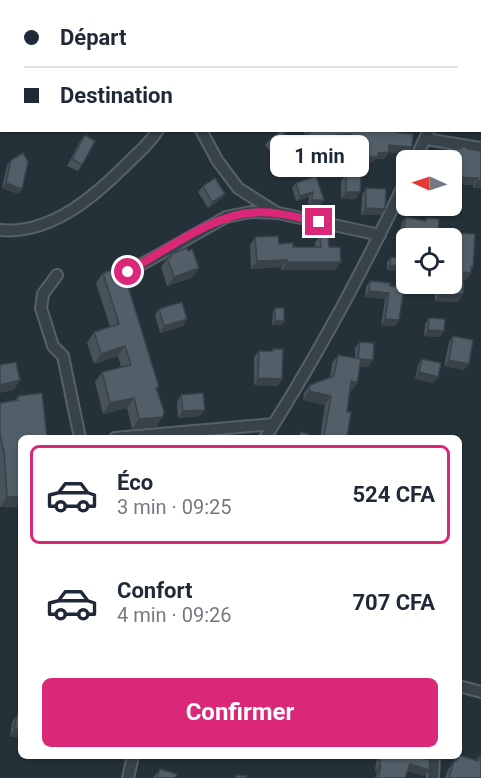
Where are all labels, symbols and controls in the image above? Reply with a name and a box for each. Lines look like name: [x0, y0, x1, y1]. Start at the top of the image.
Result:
text: Départ: [60, 25, 126, 50]
text: Destination: [60, 83, 173, 108]
callout: 1 min: [270, 135, 368, 177]
text: 1 min: [294, 144, 345, 168]
north arrow: [396, 150, 462, 216]
map controls: [396, 150, 462, 294]
route end: [305, 208, 332, 235]
button: locate: [396, 228, 462, 294]
route start: [114, 258, 141, 285]
icon: car: [45, 468, 99, 522]
text: Éco: [117, 470, 153, 495]
text: 524 CFA: [352, 482, 435, 507]
text: 3 min · 09:25: [117, 495, 232, 519]
icon: car: [45, 576, 99, 630]
text: Confort: [117, 578, 192, 603]
text: 707 CFA: [352, 590, 435, 615]
text: 4 min · 09:26: [117, 603, 232, 627]
button: Confirmer: [42, 678, 438, 747]

